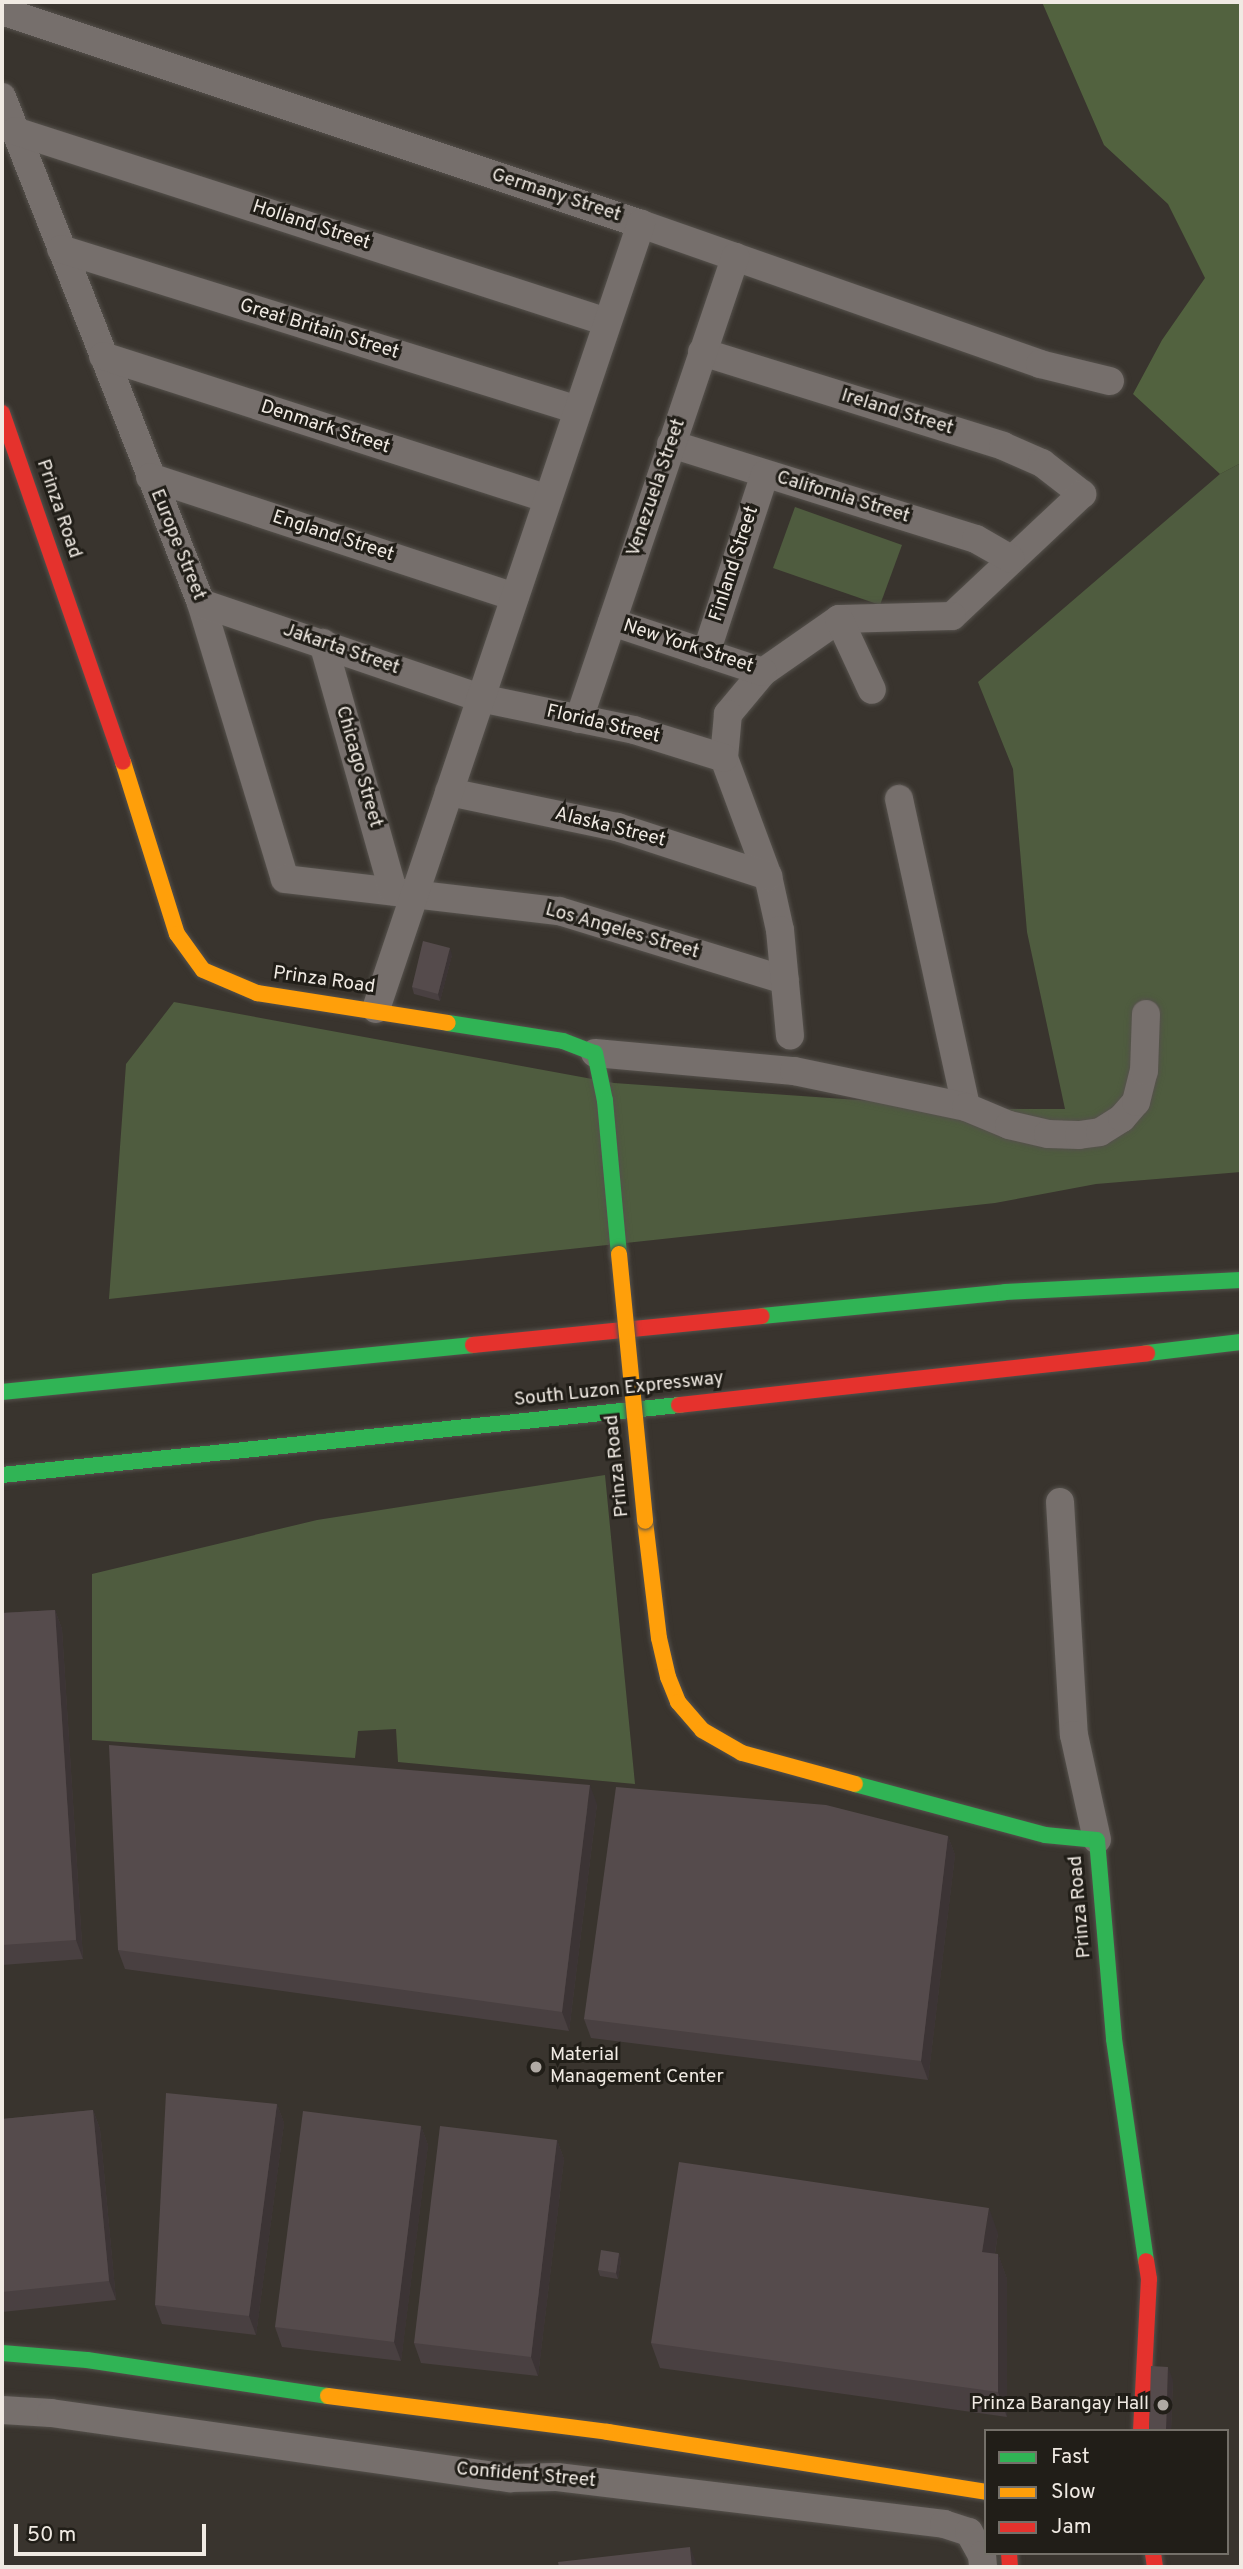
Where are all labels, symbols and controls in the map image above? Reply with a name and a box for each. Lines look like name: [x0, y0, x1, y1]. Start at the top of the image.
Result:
street label: Germany Street: [488, 164, 624, 228]
street label: Holland Street: [249, 196, 373, 256]
street label: Great Britain Street: [237, 295, 401, 365]
street label: Ireland Street: [838, 385, 956, 441]
street label: Denmark Street: [257, 396, 393, 460]
street label: Venezuela Street: [623, 416, 691, 560]
street label: Prinza Road: [30, 457, 86, 561]
street label: California Street: [774, 467, 912, 529]
street label: Europe Street: [144, 486, 210, 604]
street label: Finland Street: [706, 503, 764, 625]
street label: England Street: [269, 507, 397, 567]
street label: New York Street: [620, 615, 756, 679]
street label: Jakarta Street: [280, 619, 402, 681]
street label: Florida Street: [544, 701, 662, 749]
street label: Chicago Street: [330, 704, 386, 830]
street label: Alaska Street: [552, 803, 668, 853]
street label: Los Angeles Street: [542, 899, 702, 965]
street label: Prinza Road: [271, 963, 377, 999]
street label: South Luzon Expressway: [513, 1368, 725, 1412]
street label: Prinza Road: [601, 1414, 635, 1518]
street label: Prinza Road: [1065, 1855, 1097, 1959]
place label: Material Management Center: [550, 2045, 724, 2089]
marker: Material Management Center: [528, 2059, 544, 2075]
place label: Prinza Barangay Hall: [971, 2394, 1149, 2416]
marker: Prinza Barangay Hall: [1155, 2397, 1171, 2413]
legend: [984, 2429, 1229, 2555]
text: Fast: [1051, 2444, 1090, 2471]
street label: Confident Street: [455, 2459, 597, 2493]
text: Slow: [1051, 2479, 1096, 2506]
scale bar: [18, 2510, 210, 2554]
text: Jam: [1051, 2514, 1092, 2541]
text: 50 m: [27, 2522, 76, 2549]

